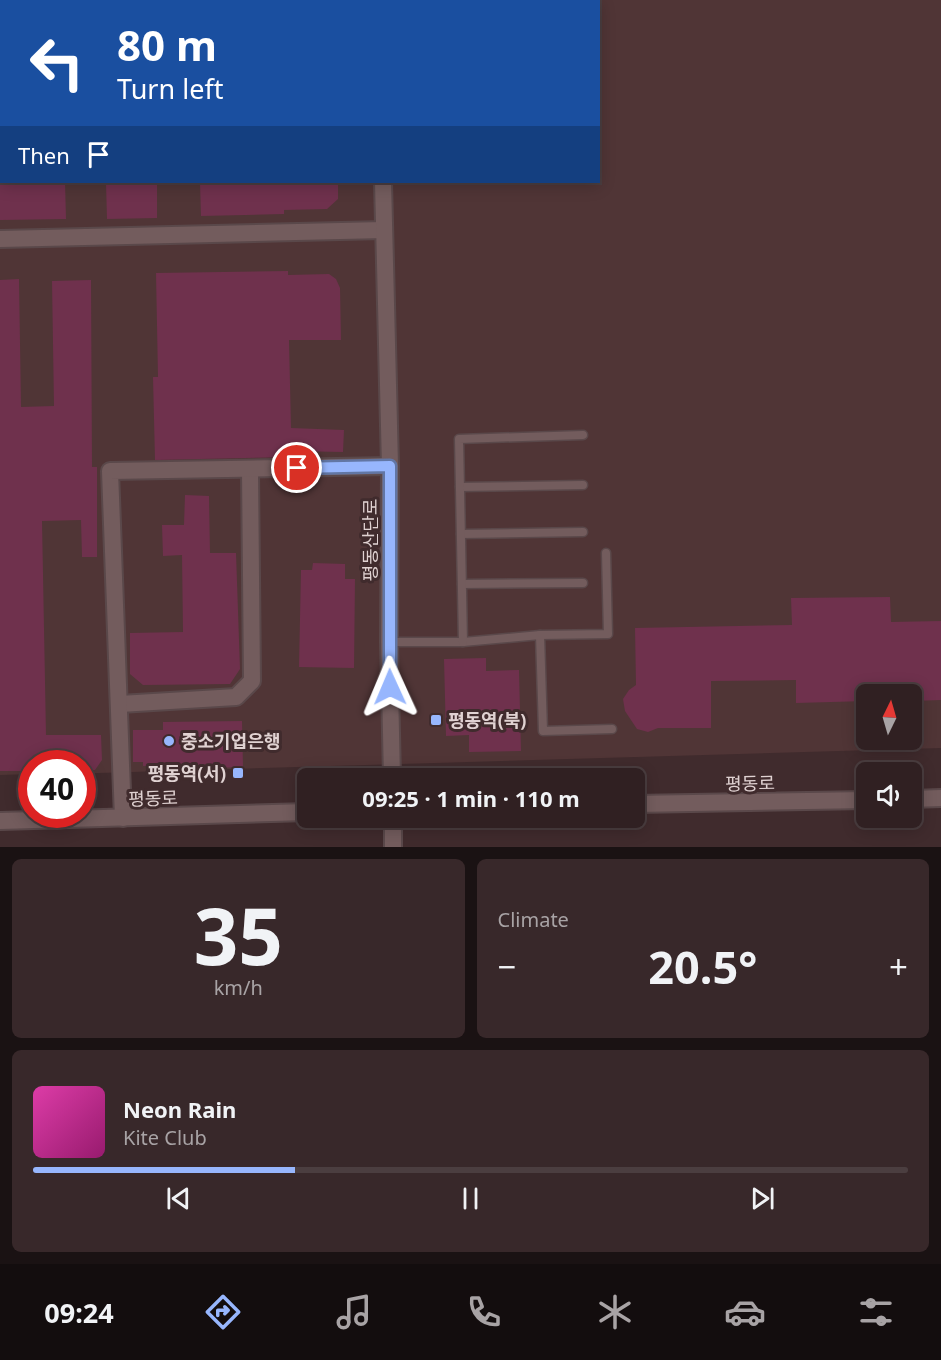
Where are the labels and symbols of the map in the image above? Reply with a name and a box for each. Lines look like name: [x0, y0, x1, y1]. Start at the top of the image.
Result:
pin: [271, 442, 322, 493]
street label: 평동산단로: [358, 499, 382, 581]
position arrow: [358, 655, 422, 719]
north arrow: [856, 684, 922, 750]
place label: 평동역(북): [448, 708, 526, 732]
marker: 평동역(북): [429, 713, 443, 727]
place label: 중소기업은행: [181, 729, 280, 753]
marker: 중소기업은행: [162, 734, 176, 748]
speed limit sign: 40: [18, 750, 96, 828]
place label: 평동역(서): [148, 761, 226, 785]
marker: 평동역(서): [231, 766, 245, 780]
street label: 평동로: [725, 771, 775, 795]
street label: 평동로: [128, 785, 178, 811]

